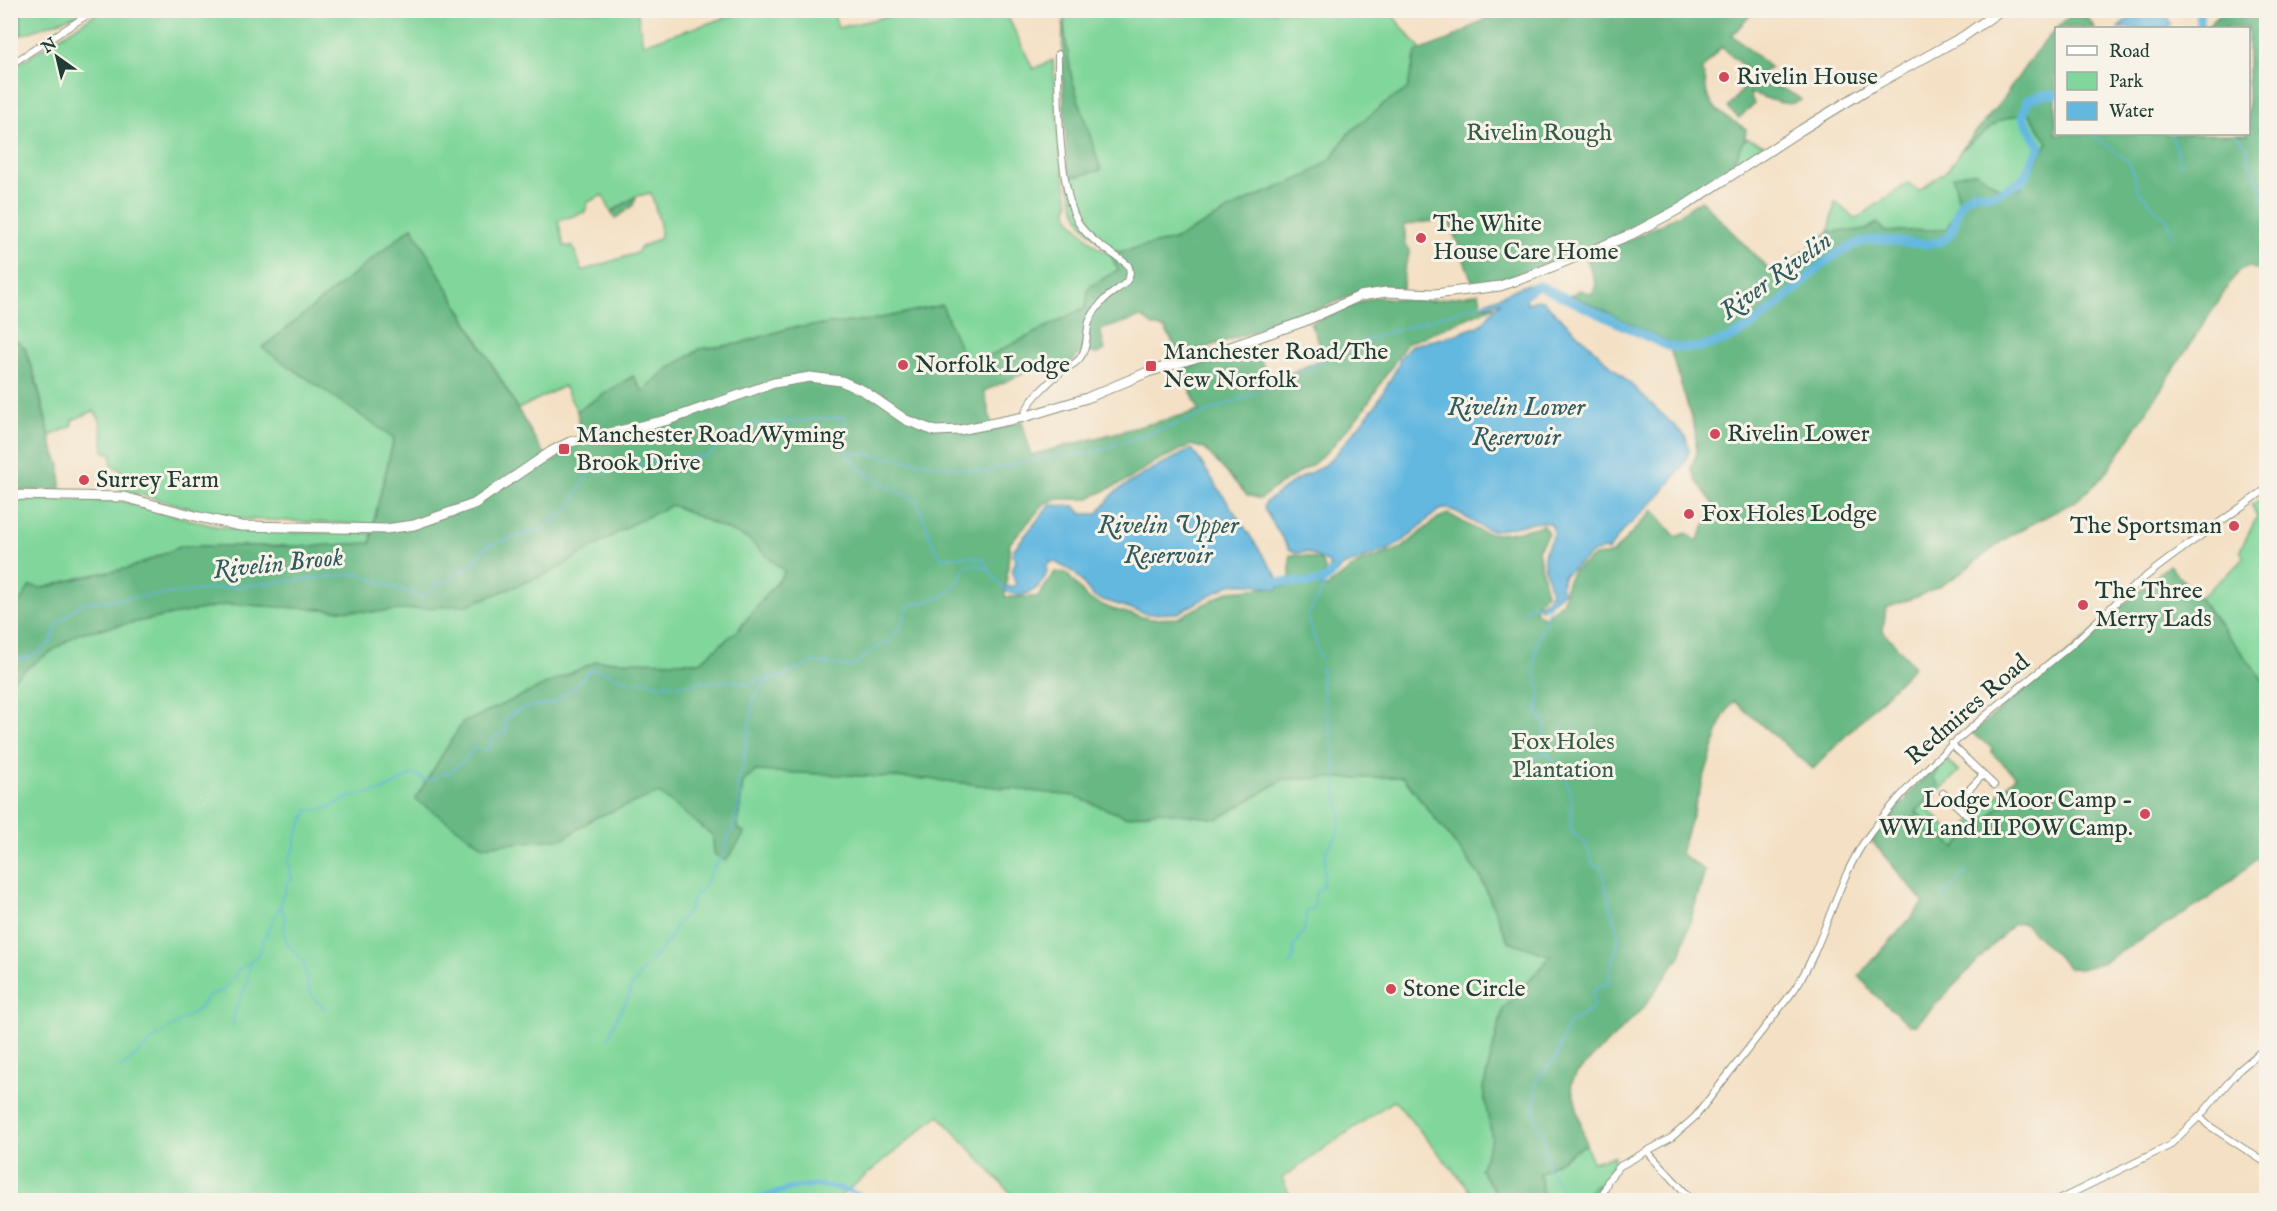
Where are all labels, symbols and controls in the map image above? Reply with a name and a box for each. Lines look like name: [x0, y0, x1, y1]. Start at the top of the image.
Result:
north arrow: [27, 27, 87, 87]
legend: [2055, 27, 2250, 135]
text: N: [38, 34, 61, 59]
text: Road: [2109, 41, 2150, 64]
place label: Rivelin House: [1736, 62, 1878, 93]
marker: Rivelin House: [1717, 70, 1731, 84]
text: Park: [2109, 71, 2144, 94]
text: Water: [2109, 101, 2154, 124]
park label: Rivelin Rough: [1466, 118, 1612, 149]
place label: The White House Care Home: [1433, 209, 1618, 268]
water label: River Rivelin: [1713, 224, 1839, 328]
marker: The White House Care Home: [1414, 231, 1428, 245]
place label: Manchester Road/The New Norfolk: [1163, 337, 1388, 396]
place label: Norfolk Lodge: [915, 350, 1070, 381]
marker: Norfolk Lodge: [896, 358, 910, 372]
marker: Manchester Road/The New Norfolk: [1144, 359, 1158, 373]
water label: Rivelin Lower Reservoir: [1447, 391, 1586, 454]
place label: Rivelin Lower: [1727, 419, 1870, 450]
place label: Manchester Road/Wyming Brook Drive: [576, 420, 846, 479]
marker: Rivelin Lower: [1708, 427, 1722, 441]
marker: Manchester Road/Wyming Brook Drive: [557, 442, 571, 456]
place label: Surrey Farm: [96, 465, 219, 496]
marker: Surrey Farm: [77, 473, 91, 487]
place label: Fox Holes Lodge: [1701, 499, 1877, 530]
marker: Fox Holes Lodge: [1682, 507, 1696, 521]
water label: Rivelin Upper Reservoir: [1097, 509, 1240, 572]
place label: The Sportsman: [2070, 511, 2222, 542]
marker: The Sportsman: [2227, 519, 2241, 533]
water label: Rivelin Brook: [211, 541, 345, 587]
place label: The Three Merry Lads: [2095, 576, 2212, 635]
marker: The Three Merry Lads: [2076, 598, 2090, 612]
street label: Redmires Road: [1899, 647, 2037, 772]
park label: Fox Holes Plantation: [1511, 727, 1615, 786]
place label: Lodge Moor Camp - WWI and II POW Camp.: [1879, 785, 2133, 844]
marker: Lodge Moor Camp - WWI and II POW Camp.: [2138, 807, 2152, 821]
place label: Stone Circle: [1403, 974, 1525, 1005]
marker: Stone Circle: [1384, 982, 1398, 996]

